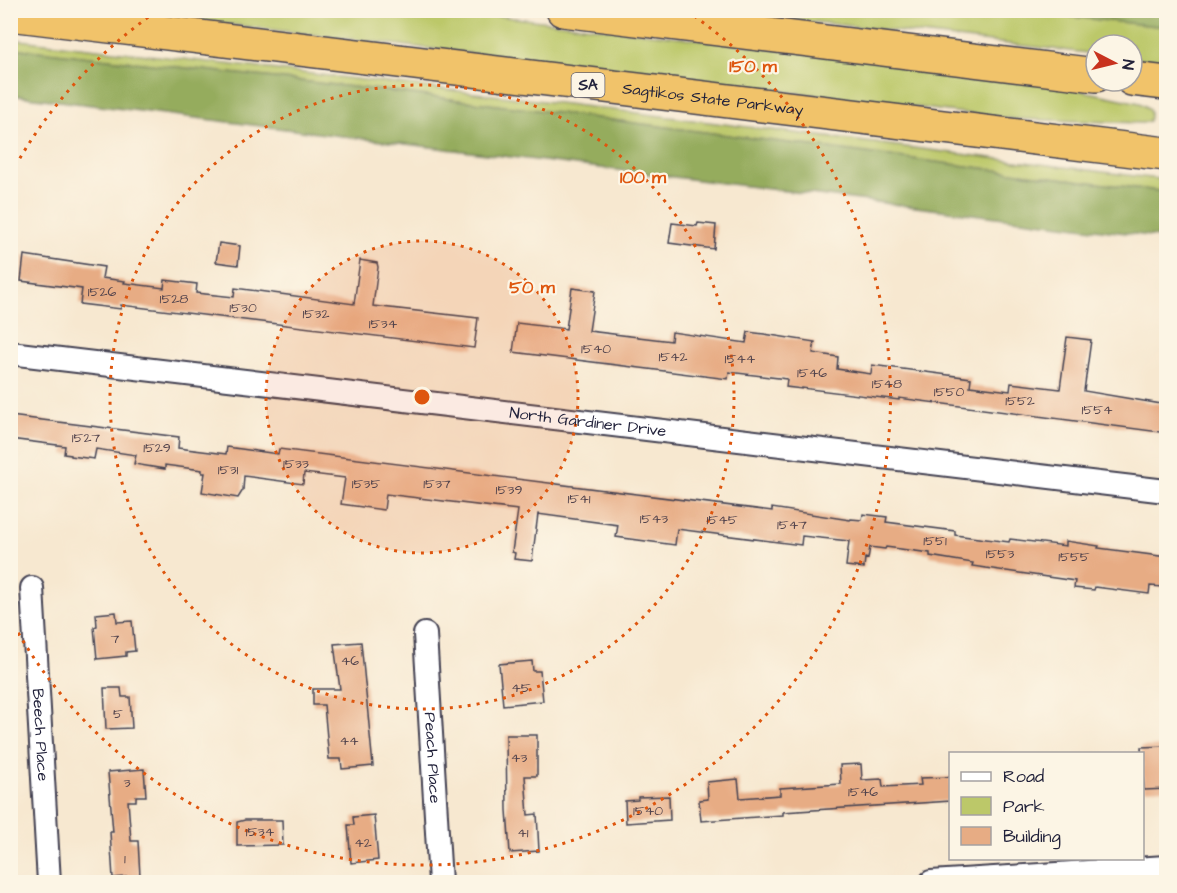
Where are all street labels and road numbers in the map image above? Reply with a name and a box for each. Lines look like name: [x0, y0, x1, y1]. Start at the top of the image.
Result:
road number: SA: [572, 73, 604, 97]
street label: Sagtikos State Parkway: [621, 77, 805, 122]
street label: North Gardiner Drive: [508, 402, 668, 442]
street label: Beech Place: [27, 688, 54, 782]
street label: Peach Place: [419, 712, 446, 804]

